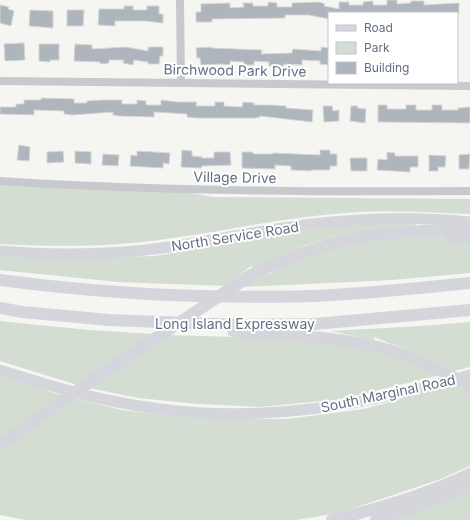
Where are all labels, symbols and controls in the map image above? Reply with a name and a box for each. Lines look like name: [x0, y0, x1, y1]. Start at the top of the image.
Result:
legend: [328, 12, 458, 84]
text: Road: [364, 20, 393, 35]
text: Park: [364, 40, 390, 55]
street label: Birchwood Park Drive: [163, 60, 307, 80]
text: Building: [364, 60, 409, 75]
street label: Village Drive: [193, 168, 277, 186]
street label: North Service Road: [170, 218, 300, 254]
street label: Long Island Expressway: [155, 315, 315, 332]
street label: South Marginal Road: [319, 370, 457, 416]

